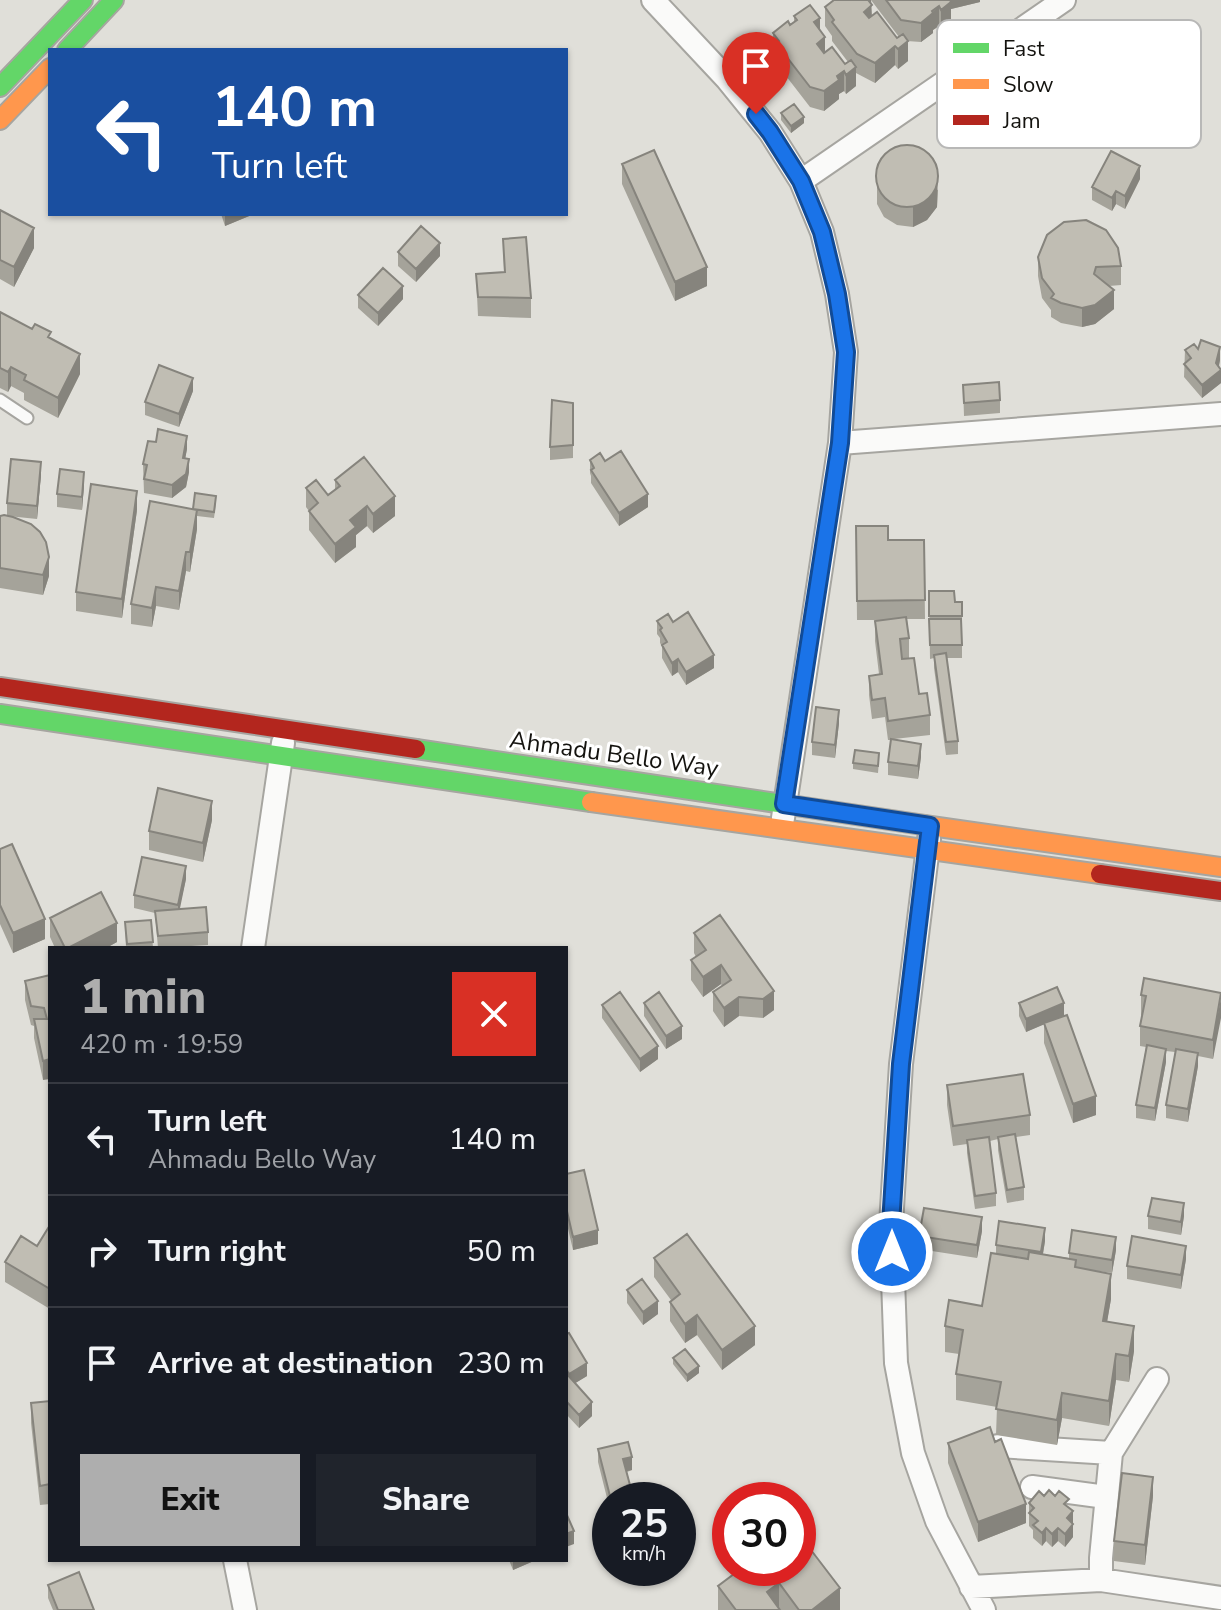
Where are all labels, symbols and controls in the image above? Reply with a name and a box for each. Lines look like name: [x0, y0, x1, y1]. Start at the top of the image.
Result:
legend: [937, 20, 1201, 148]
pin: [722, 32, 790, 114]
text: Fast: [1003, 34, 1045, 64]
icon: arrive: [734, 44, 778, 88]
text: 140 m: [212, 69, 377, 146]
text: Slow: [1003, 70, 1054, 100]
icon: left: [80, 80, 184, 184]
text: Jam: [1002, 106, 1041, 136]
text: Turn left: [212, 142, 347, 191]
street label: Ahmadu Bello Way: [508, 724, 721, 785]
text: 1 min: [80, 964, 206, 1030]
button: close: [452, 972, 536, 1056]
text: 420 m · 19:59: [80, 1027, 243, 1062]
text: Turn left: [148, 1101, 266, 1142]
icon: left: [80, 1117, 124, 1161]
text: 140 m: [449, 1119, 536, 1160]
text: Ahmadu Bello Way: [148, 1142, 376, 1177]
position arrow: [850, 1210, 934, 1294]
icon: right: [80, 1229, 124, 1273]
text: Turn right: [148, 1231, 286, 1272]
text: 50 m: [467, 1231, 536, 1272]
icon: arrive: [80, 1341, 124, 1385]
text: Arrive at destination: [148, 1343, 433, 1384]
text: 230 m: [457, 1343, 545, 1384]
button: Exit: [80, 1454, 300, 1546]
button: Share: [316, 1454, 536, 1546]
speed limit sign: 30: [712, 1482, 816, 1586]
text: 25: [620, 1497, 668, 1551]
text: km/h: [622, 1540, 666, 1567]

